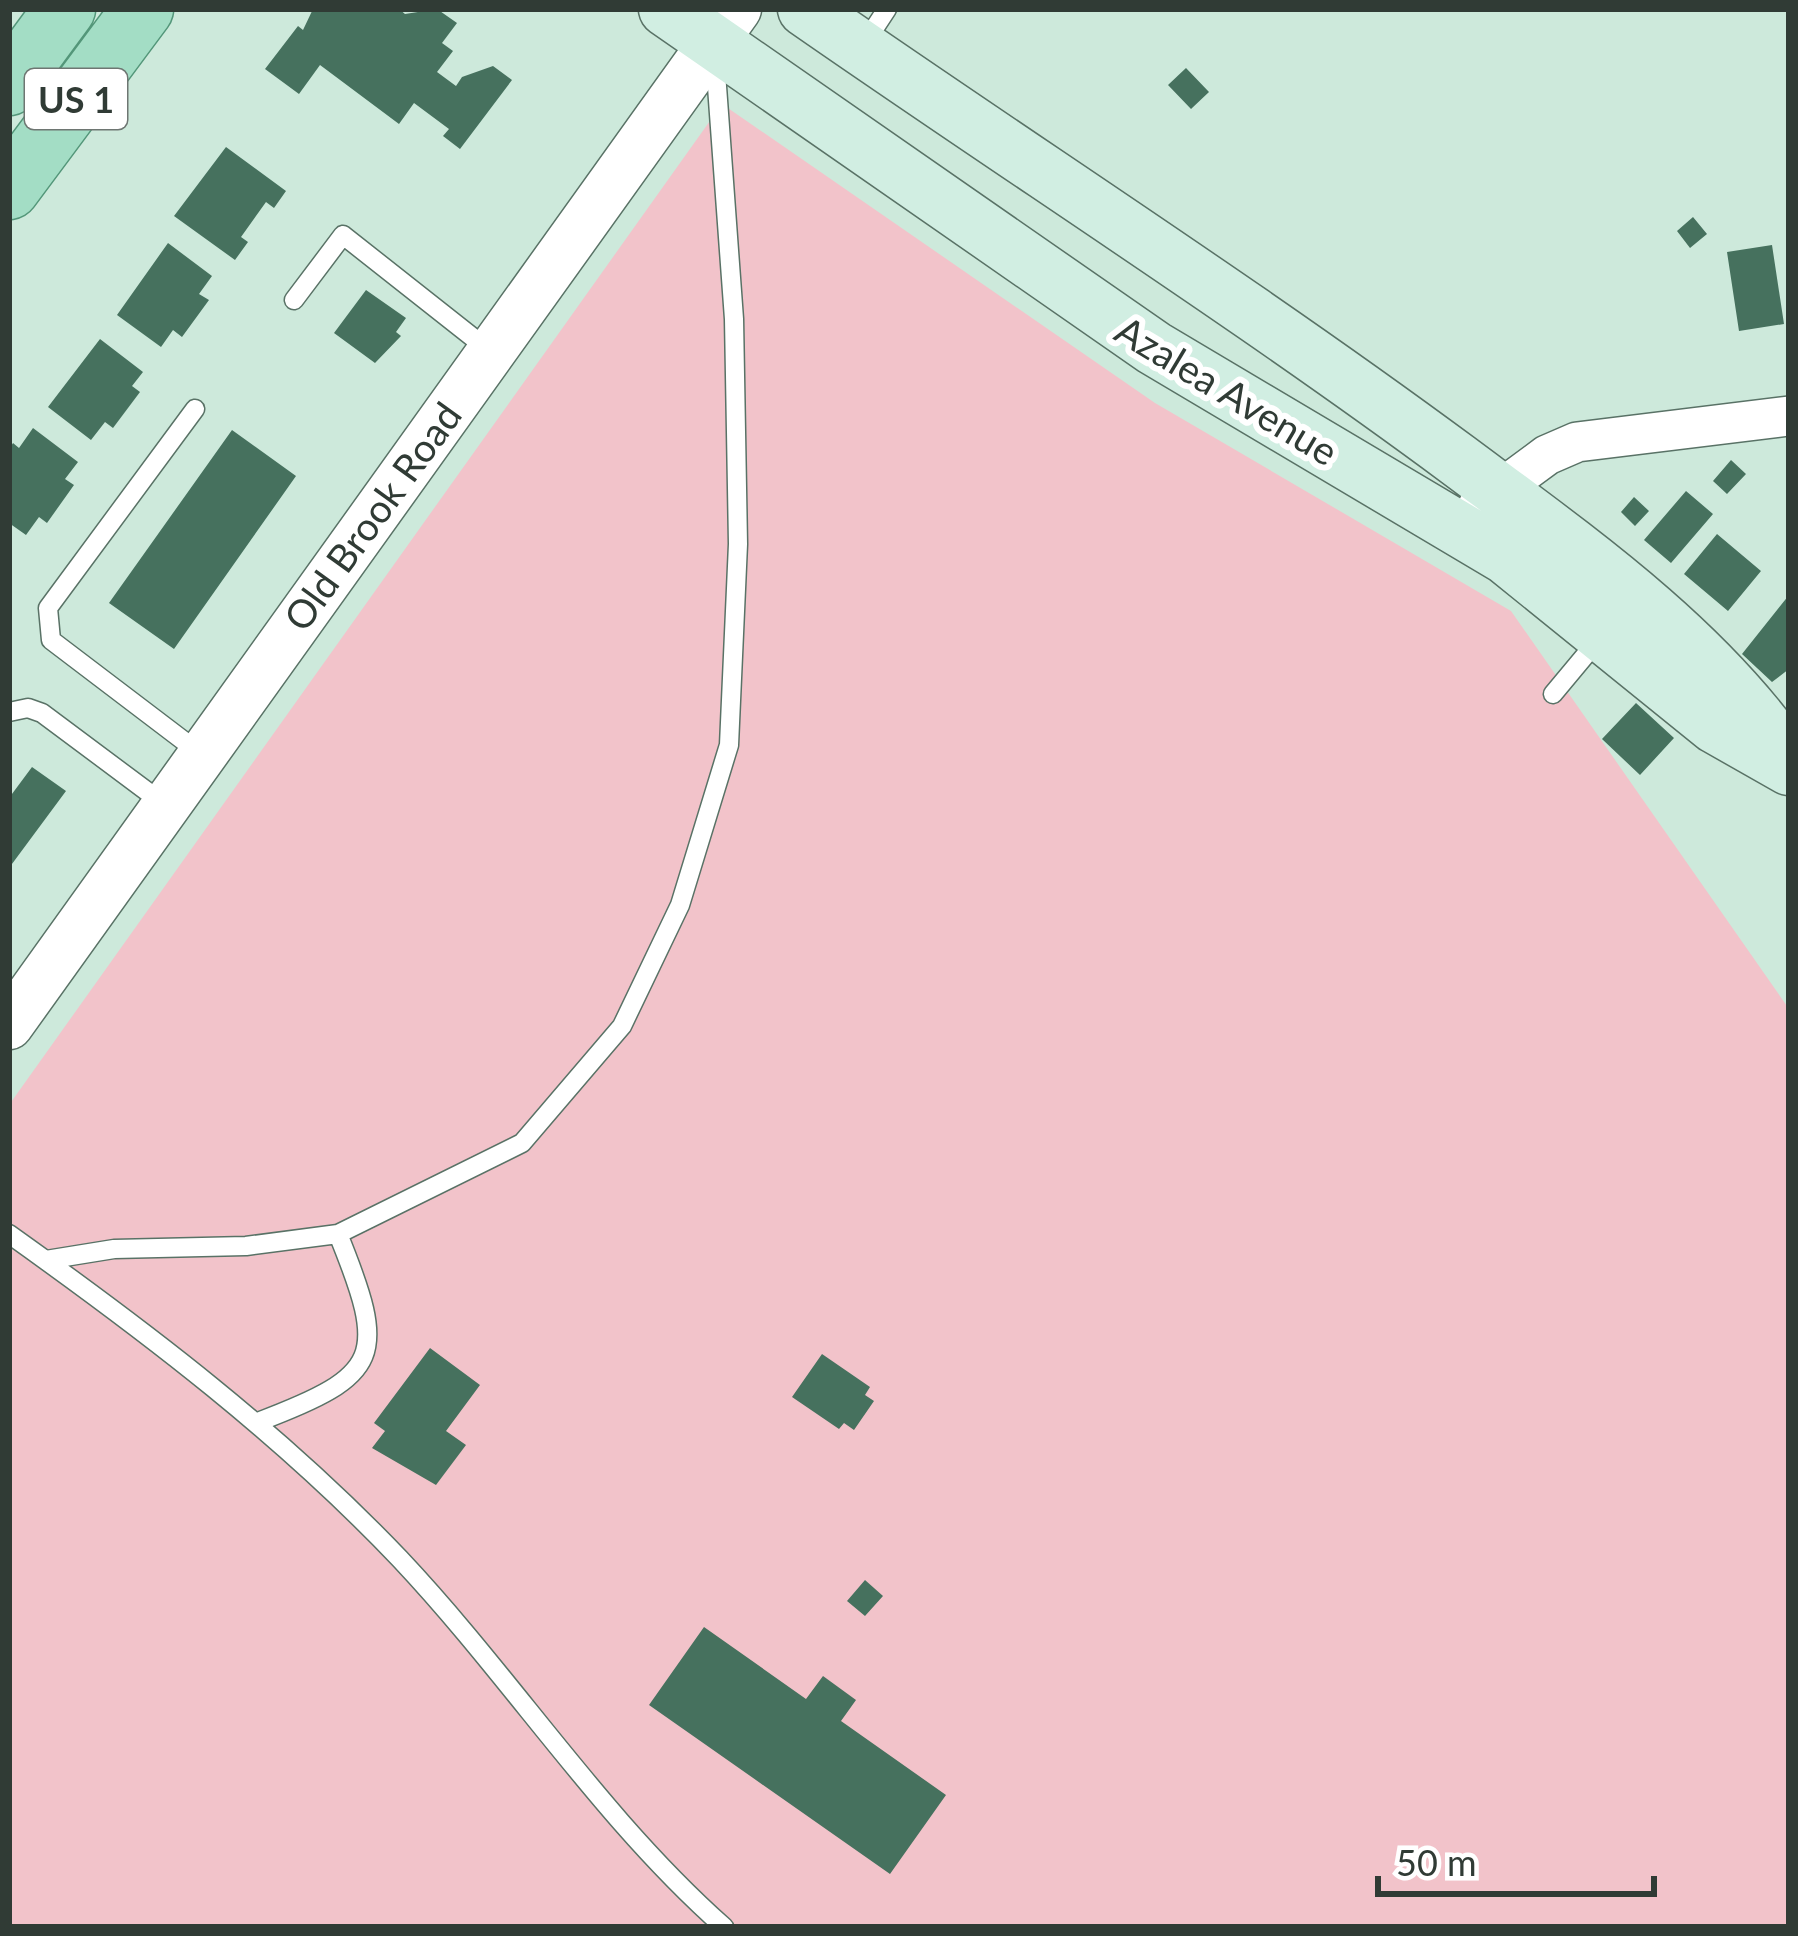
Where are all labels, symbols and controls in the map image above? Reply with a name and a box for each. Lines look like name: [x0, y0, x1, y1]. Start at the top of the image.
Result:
road number: US 1: [25, 69, 127, 129]
street label: Azalea Avenue: [1108, 306, 1346, 474]
street label: Old Brook Road: [274, 393, 470, 639]
scale bar: [1378, 1822, 1654, 1896]
text: 50 m: [1396, 1840, 1477, 1884]

